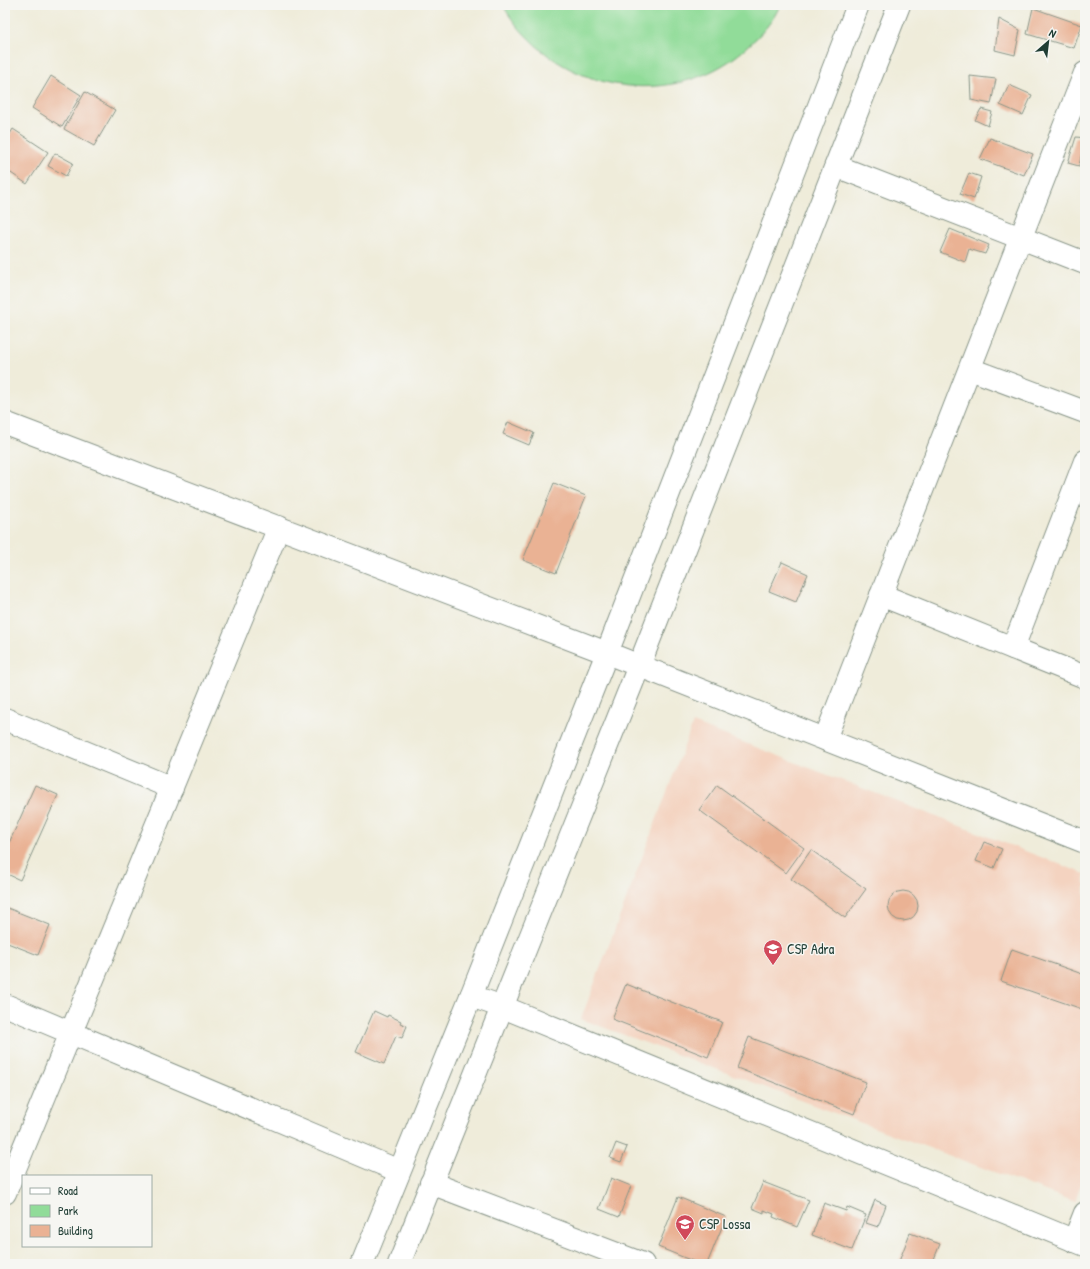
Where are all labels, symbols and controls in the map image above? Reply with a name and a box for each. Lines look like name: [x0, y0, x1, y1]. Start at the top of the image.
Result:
north arrow: [1028, 22, 1068, 62]
text: N: [1047, 26, 1059, 41]
school or university icon: CSP Adra: [762, 938, 784, 966]
place label: CSP Adra: [787, 939, 835, 958]
legend: [22, 1175, 152, 1247]
text: Road: [58, 1182, 78, 1199]
text: Park: [58, 1202, 78, 1219]
school or university icon: CSP Lossa: [674, 1213, 696, 1241]
place label: CSP Lossa: [699, 1214, 751, 1233]
text: Building: [58, 1222, 93, 1239]

